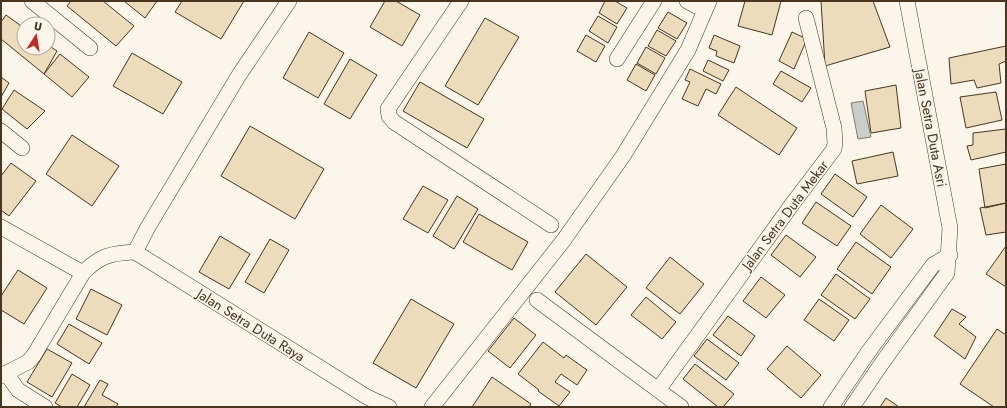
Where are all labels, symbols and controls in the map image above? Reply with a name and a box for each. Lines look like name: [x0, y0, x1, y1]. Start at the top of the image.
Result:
north arrow: [16, 16, 56, 56]
text: U: [33, 18, 44, 35]
street label: Jalan Setra Duta Asri: [909, 65, 952, 189]
street label: Jalan Setra Duta Mekar: [736, 156, 833, 276]
street label: Jalan Setra Duta Raya: [191, 283, 309, 366]

